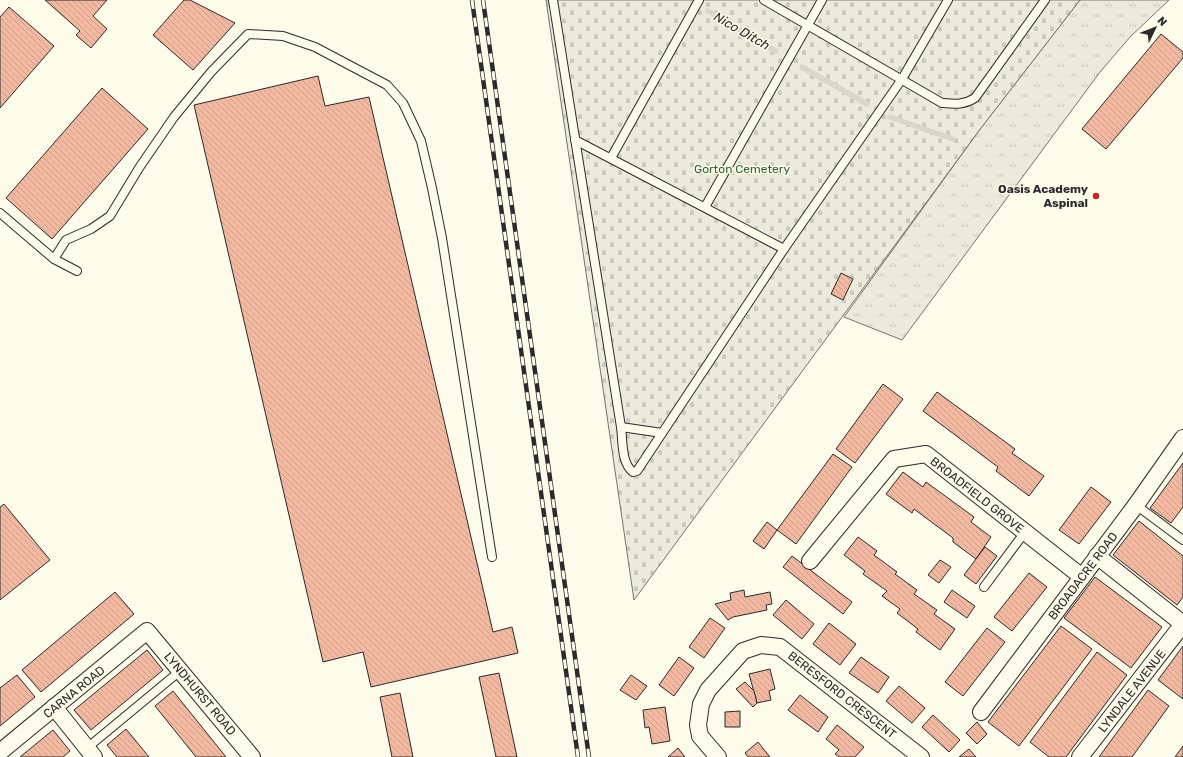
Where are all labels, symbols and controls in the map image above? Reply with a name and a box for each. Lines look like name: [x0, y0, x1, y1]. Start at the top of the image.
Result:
north arrow: [1135, 8, 1175, 48]
water label: Nico Ditch: [711, 9, 773, 53]
text: N: [1154, 14, 1169, 29]
park label: Gorton Cemetery: [694, 162, 790, 176]
place label: Oasis Academy Aspinal: [998, 182, 1088, 210]
marker: Oasis Academy Aspinal: [1091, 191, 1101, 201]
street label: BROADFIELD GROVE: [927, 454, 1027, 536]
street label: BROADACRE ROAD: [1045, 529, 1121, 623]
street label: LYNDALE AVENUE: [1095, 647, 1169, 735]
street label: BERESFORD CRESCENT: [785, 648, 899, 742]
street label: LYNDHURST ROAD: [161, 650, 239, 738]
street label: CARNA ROAD: [40, 663, 108, 721]

